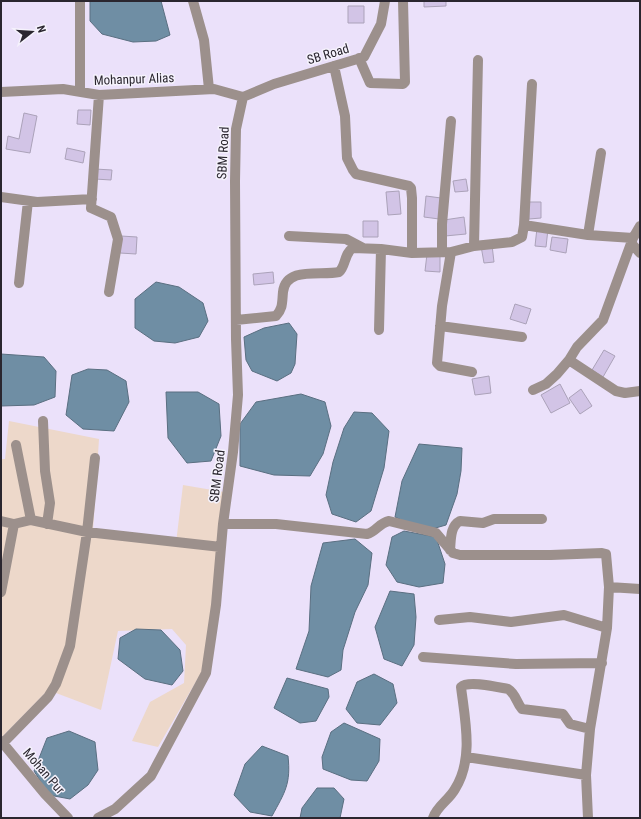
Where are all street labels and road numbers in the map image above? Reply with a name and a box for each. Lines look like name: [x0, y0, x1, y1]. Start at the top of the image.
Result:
street label: SB Road: [305, 41, 351, 67]
street label: Mohanpur Alias: [94, 70, 175, 88]
street label: SBM Road: [214, 126, 232, 180]
street label: SBM Road: [206, 449, 228, 503]
street label: Mohan Pur: [20, 745, 68, 797]

